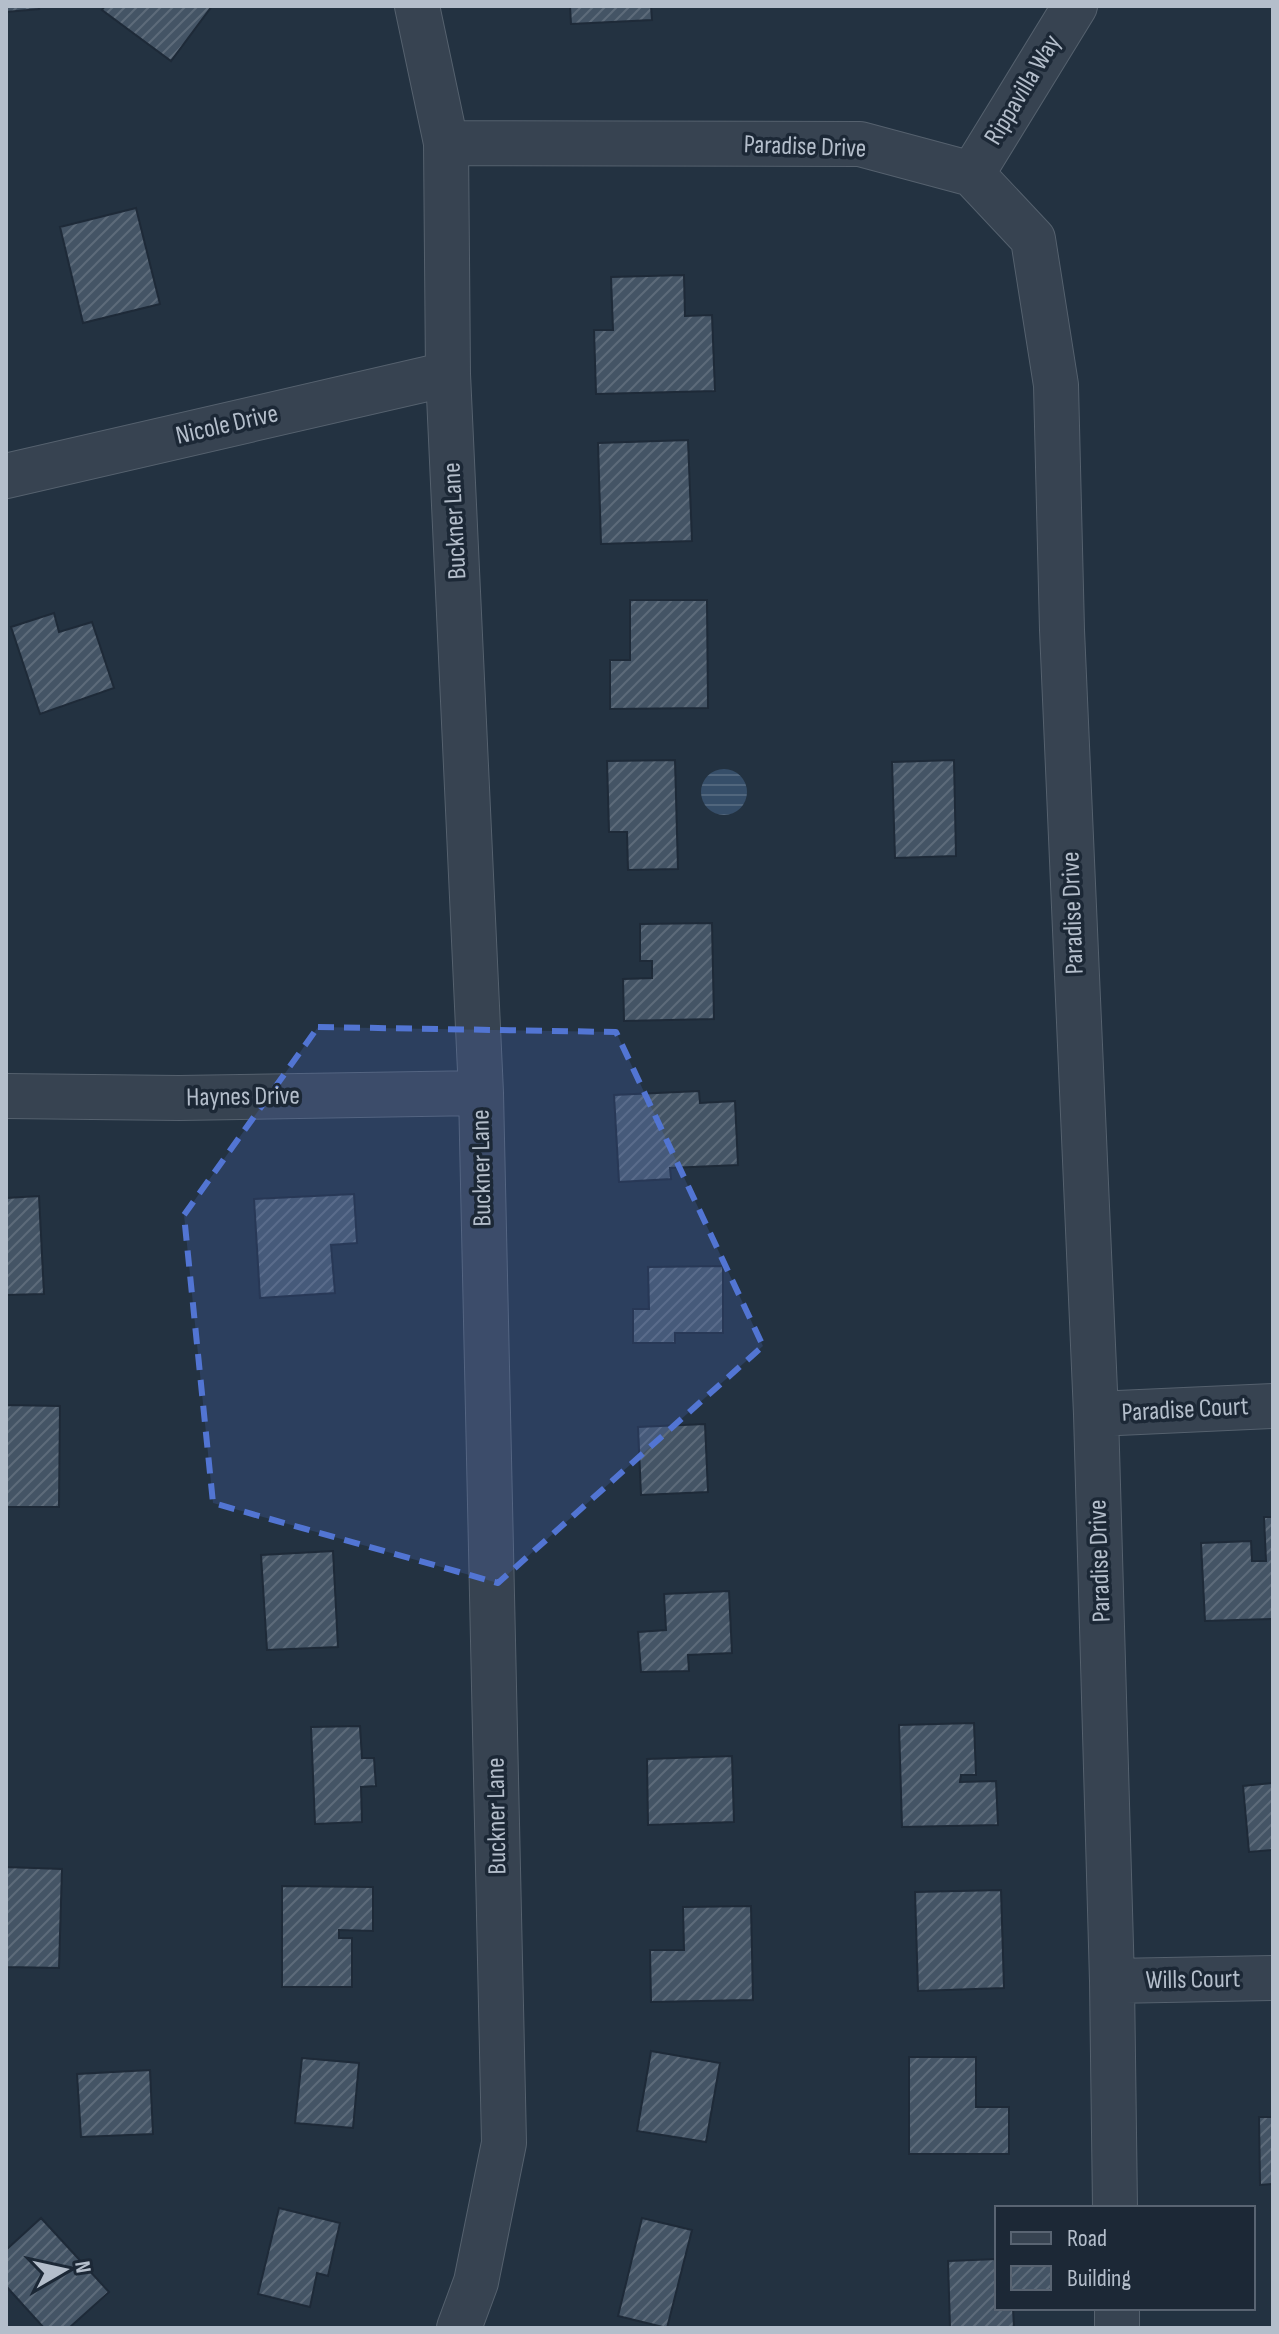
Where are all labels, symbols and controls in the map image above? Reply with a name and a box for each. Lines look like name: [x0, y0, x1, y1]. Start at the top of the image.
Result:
street label: Rippavilla Way: [978, 29, 1068, 151]
street label: Paradise Drive: [743, 129, 867, 165]
street label: Nicole Drive: [173, 398, 281, 452]
street label: Buckner Lane: [436, 462, 474, 580]
street label: Paradise Drive: [1055, 851, 1091, 975]
street label: Haynes Drive: [186, 1081, 300, 1113]
street label: Buckner Lane: [465, 1109, 499, 1227]
street label: Paradise Court: [1121, 1391, 1249, 1429]
street label: Paradise Drive: [1082, 1499, 1118, 1623]
street label: Buckner Lane: [480, 1757, 514, 1875]
street label: Wills Court: [1145, 1964, 1241, 1996]
legend: [995, 2206, 1255, 2310]
text: Road: [1067, 2224, 1107, 2253]
north arrow: [24, 2230, 104, 2310]
text: N: [68, 2259, 97, 2275]
text: Building: [1067, 2264, 1131, 2293]

